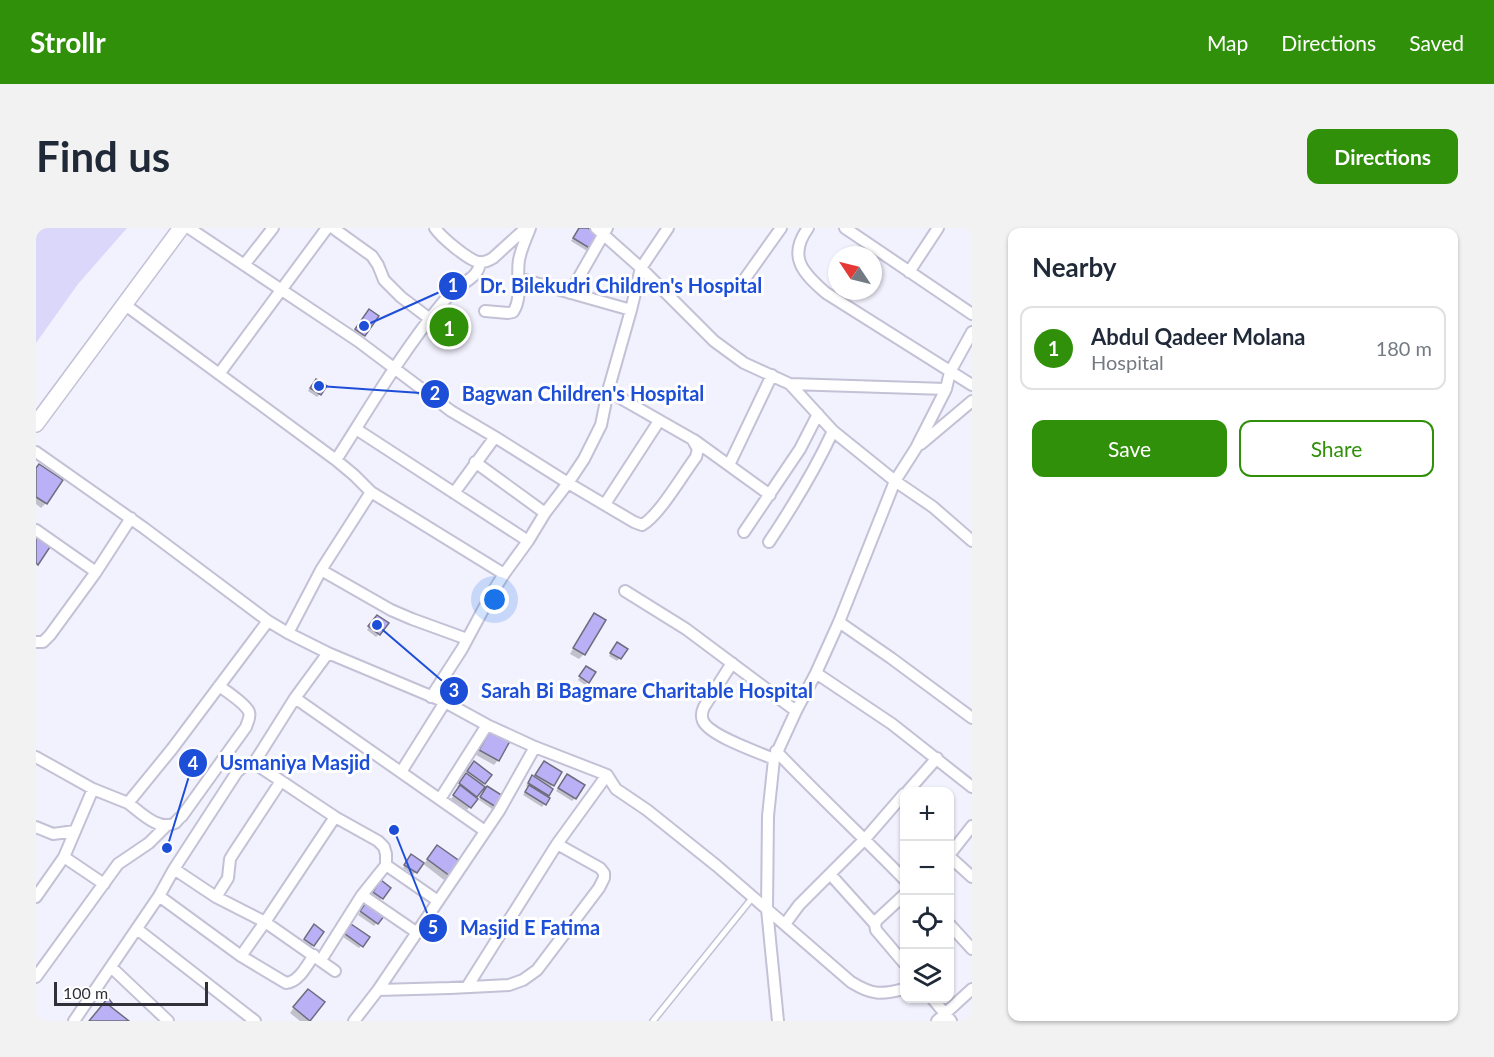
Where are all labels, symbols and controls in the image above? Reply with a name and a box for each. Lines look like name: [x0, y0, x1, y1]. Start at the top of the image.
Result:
text: Strollr: [30, 25, 106, 59]
text: Map: [1207, 30, 1248, 55]
text: Directions: [1281, 30, 1376, 55]
text: Saved: [1409, 30, 1464, 55]
button: Directions: [1307, 129, 1458, 184]
text: Find us: [36, 131, 170, 181]
north arrow: [828, 246, 882, 300]
text: Nearby: [1032, 251, 1117, 283]
callout: Dr. Bilekudri Children's Hospital: [438, 267, 774, 305]
text: Dr. Bilekudri Children's Hospital: [480, 273, 762, 297]
text: 1: [448, 274, 458, 296]
pin: 1: [430, 304, 468, 350]
text: Abdul Qadeer Molana: [1091, 323, 1306, 350]
text: 1: [1048, 336, 1059, 360]
text: 180 m: [1376, 336, 1432, 360]
text: Hospital: [1091, 350, 1164, 374]
callout: Bagwan Children's Hospital: [420, 375, 716, 413]
text: Bagwan Children's Hospital: [462, 381, 704, 405]
text: 2: [430, 382, 440, 404]
button: Save: [1032, 420, 1227, 477]
button: Share: [1239, 420, 1434, 477]
your location: [480, 585, 509, 614]
callout: Sarah Bi Bagmare Charitable Hospital: [439, 672, 825, 710]
text: Sarah Bi Bagmare Charitable Hospital: [481, 678, 813, 702]
text: 3: [449, 679, 459, 701]
callout: Usmaniya Masjid: [178, 744, 383, 782]
text: Usmaniya Masjid: [220, 750, 370, 774]
text: 4: [188, 752, 198, 774]
map controls: [900, 787, 954, 1003]
button: +: [900, 787, 954, 841]
button: −: [900, 841, 954, 895]
button: locate: [900, 895, 954, 949]
callout: Masjid E Fatima: [418, 909, 612, 947]
text: Masjid E Fatima: [460, 915, 600, 939]
text: 5: [428, 916, 438, 938]
button: layers: [900, 949, 954, 1003]
scale bar: [54, 979, 208, 1006]
text: 100 m: [63, 983, 108, 1002]

